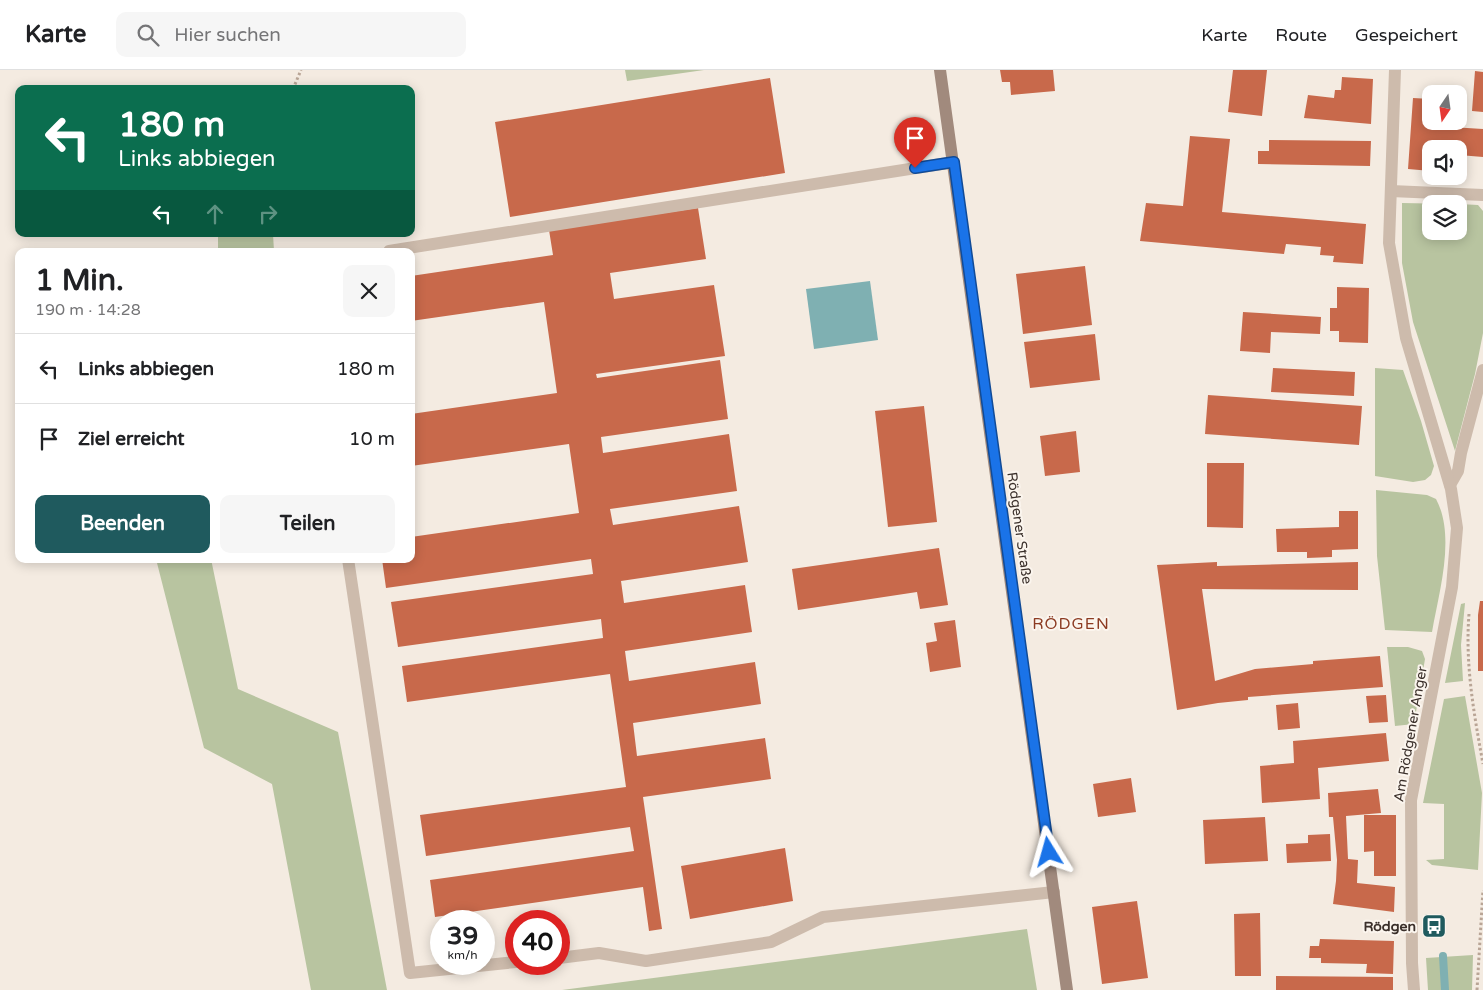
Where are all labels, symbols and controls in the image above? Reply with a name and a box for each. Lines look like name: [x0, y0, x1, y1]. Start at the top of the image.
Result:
search box: [116, 12, 466, 57]
text: Karte: [25, 20, 86, 49]
icon: search: [134, 21, 162, 49]
text: Hier suchen: [174, 24, 281, 46]
text: Karte: [1201, 24, 1247, 46]
text: Route: [1275, 24, 1327, 46]
text: Gespeichert: [1355, 24, 1458, 46]
north arrow: [1422, 85, 1468, 130]
map controls: [1422, 85, 1467, 240]
text: 180 m: [118, 104, 225, 146]
icon: left: [35, 105, 100, 170]
pin: [894, 117, 936, 168]
icon: arrive: [901, 124, 929, 152]
button: sound: [1422, 140, 1467, 185]
text: Links abbiegen: [118, 146, 276, 172]
button: layers: [1422, 195, 1467, 240]
icon: left: [148, 200, 176, 228]
icon: ahead: [201, 200, 229, 228]
icon: right: [254, 200, 282, 228]
text: 1 Min.: [35, 262, 124, 299]
button: close: [343, 265, 395, 317]
text: 190 m · 14:28: [35, 300, 141, 320]
icon: left: [35, 355, 63, 383]
text: Links abbiegen: [78, 358, 214, 380]
text: 180 m: [337, 358, 395, 380]
icon: arrive: [35, 425, 63, 453]
text: Ziel erreicht: [78, 428, 185, 450]
text: 10 m: [349, 428, 395, 450]
street label: Rödgener Straße: [1003, 471, 1036, 585]
button: Beenden: [35, 495, 210, 553]
button: Teilen: [220, 495, 395, 553]
district label: RÖDGEN: [1032, 614, 1110, 634]
street label: Am Rödgener Anger: [1390, 664, 1431, 803]
position arrow: [1022, 825, 1074, 877]
speed limit sign: 40: [505, 910, 570, 975]
bus stop icon: Rödgen: [1421, 913, 1447, 939]
place label: Rödgen: [1363, 918, 1416, 935]
text: 39: [447, 921, 478, 951]
text: km/h: [447, 948, 478, 962]

